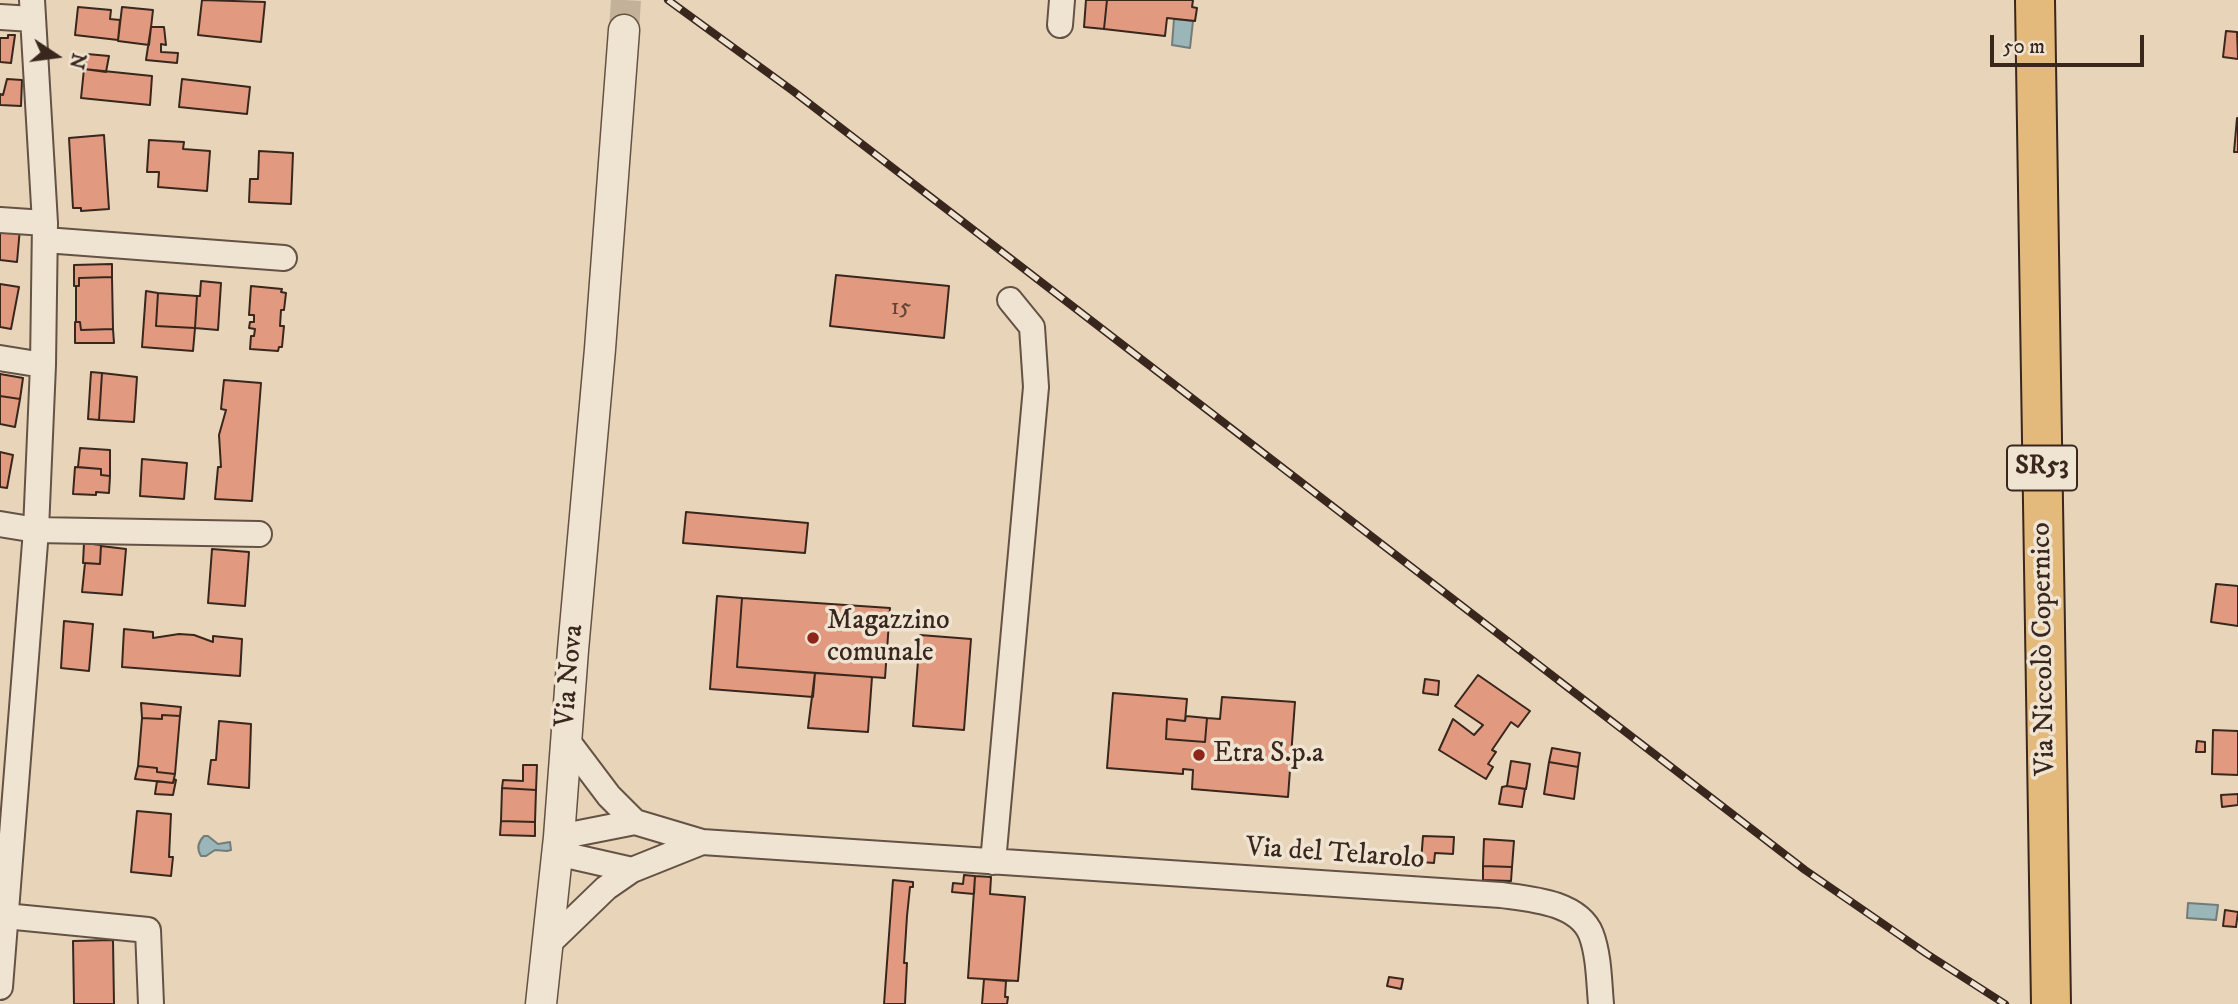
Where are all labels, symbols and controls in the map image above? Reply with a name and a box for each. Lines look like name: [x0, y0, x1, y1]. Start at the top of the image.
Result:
north arrow: [21, 21, 91, 91]
scale bar: [1993, 21, 2147, 65]
text: 50 m: [2003, 34, 2045, 60]
text: N: [64, 51, 90, 71]
house number: 15: [891, 295, 911, 323]
road number: SR53: [2007, 446, 2077, 490]
street label: Via Niccolò Copernico: [2026, 522, 2064, 776]
place label: Magazzino comunale: [827, 605, 950, 671]
street label: Via Nova: [550, 623, 592, 729]
marker: Magazzino comunale: [805, 630, 821, 646]
place label: Etra S.p.a: [1213, 738, 1324, 772]
marker: Etra S.p.a: [1191, 747, 1207, 763]
street label: Via del Telarolo: [1245, 832, 1425, 878]

